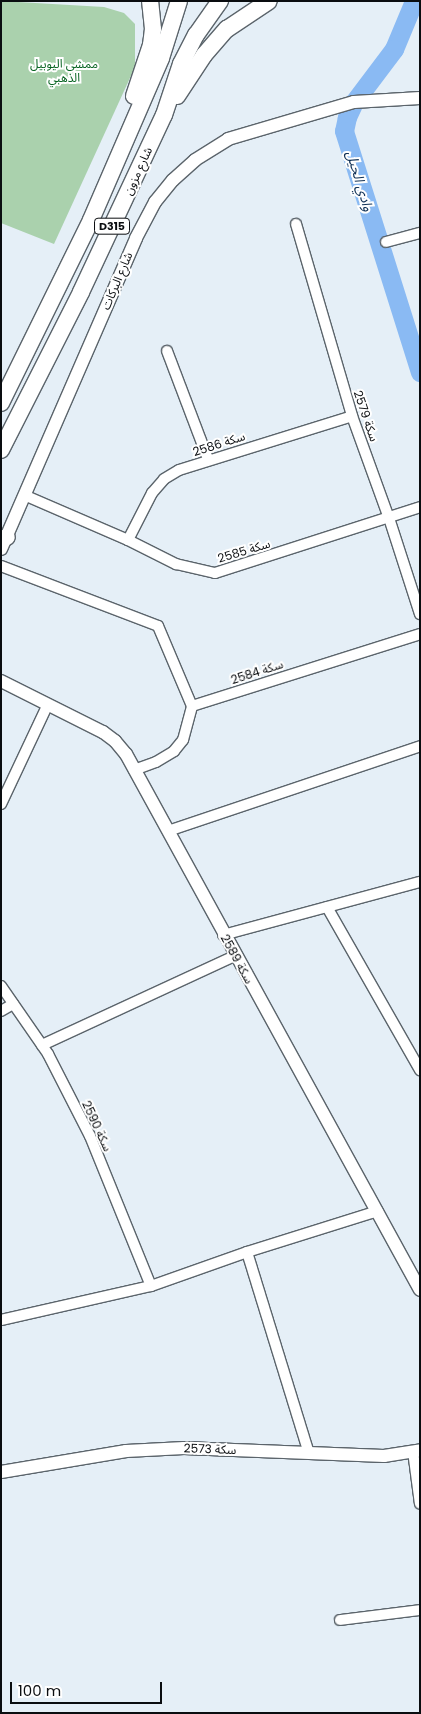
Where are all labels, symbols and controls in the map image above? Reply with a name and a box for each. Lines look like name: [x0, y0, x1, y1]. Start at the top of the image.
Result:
park label: ممشى اليوبيل الذهبي: [30, 57, 98, 85]
street label: شارع مزون: [121, 145, 155, 197]
water label: وادي الحيل: [343, 149, 377, 213]
road number: D315: [93, 218, 131, 235]
street label: شارع البركات: [98, 250, 136, 312]
street label: سكة 2579: [351, 389, 381, 443]
street label: سكة 2586: [191, 429, 247, 459]
street label: سكة 2585: [216, 536, 272, 566]
street label: سكة 2584: [229, 657, 285, 687]
street label: سكة 2589: [218, 932, 256, 986]
street label: سكة 2590: [79, 1098, 115, 1154]
street label: سكة 2573: [183, 1441, 237, 1457]
scale bar: [12, 1672, 165, 1704]
text: 100 m: [18, 1680, 61, 1701]

